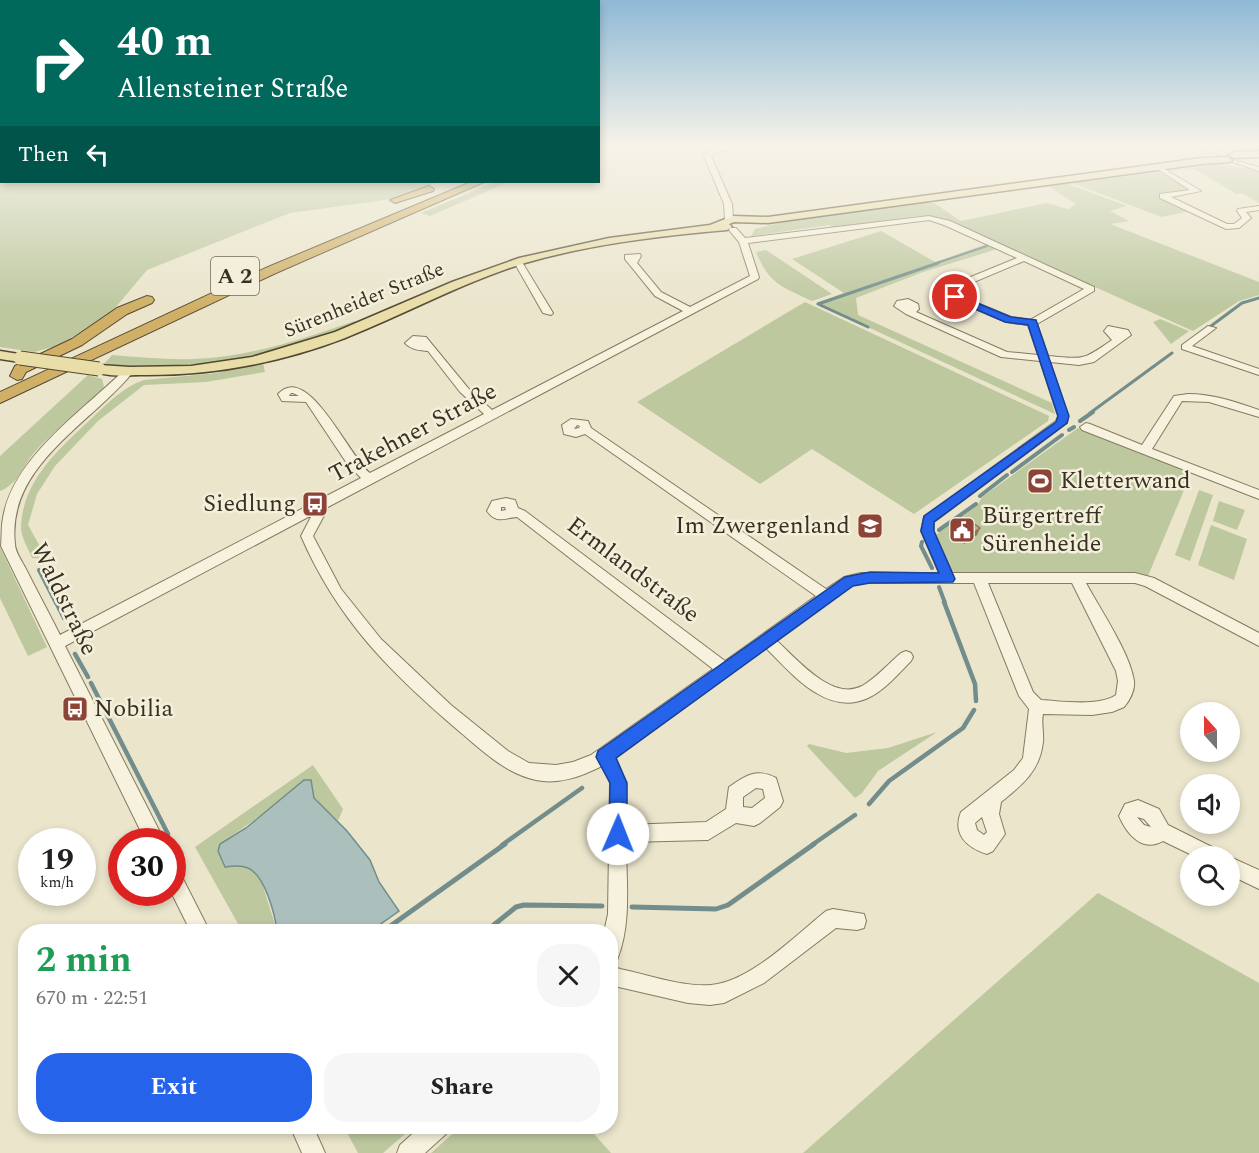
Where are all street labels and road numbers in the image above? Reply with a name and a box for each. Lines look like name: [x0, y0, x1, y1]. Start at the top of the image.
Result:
street label: Sürenheider Straße: [279, 254, 449, 346]
road number: A 2: [211, 257, 259, 295]
street label: Trakehner Straße: [323, 374, 503, 492]
street label: Ermlandstraße: [559, 508, 707, 632]
street label: Waldstraße: [21, 536, 107, 662]

